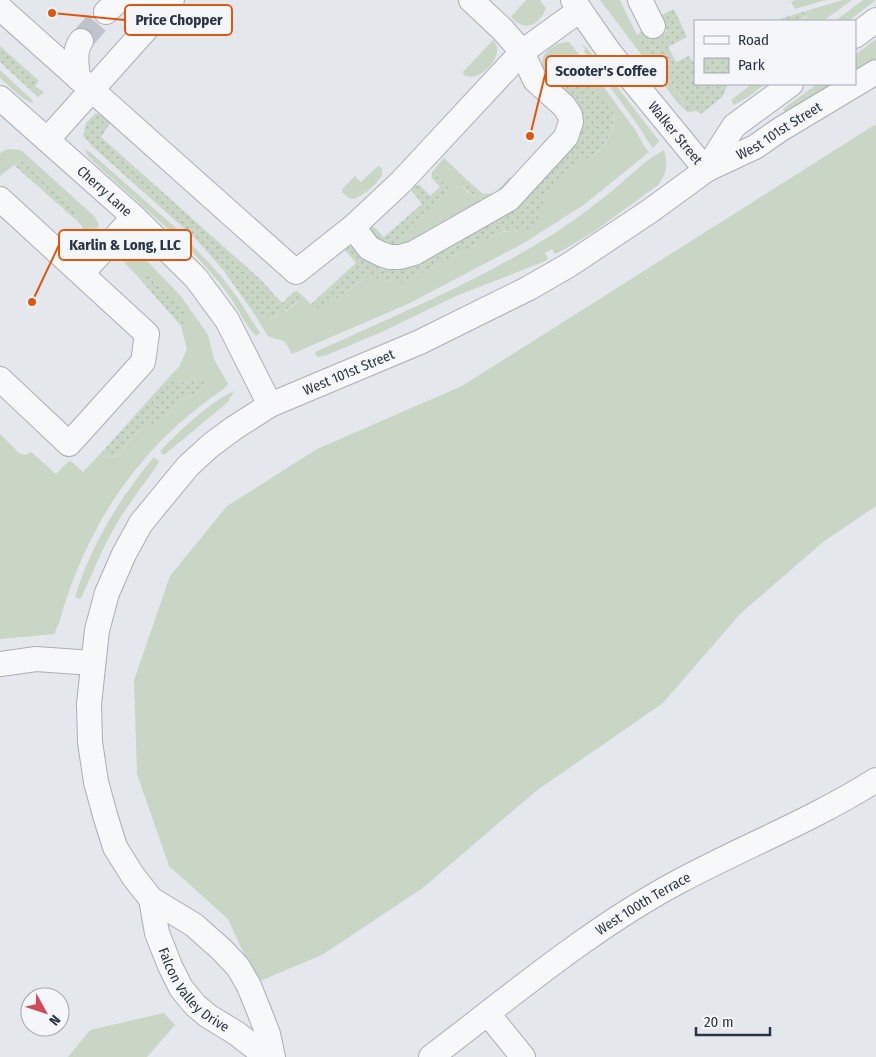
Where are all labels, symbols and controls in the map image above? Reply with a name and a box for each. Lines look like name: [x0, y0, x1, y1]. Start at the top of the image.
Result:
callout: Price Chopper: [125, 5, 232, 35]
text: Price Chopper: [135, 11, 223, 29]
legend: [694, 20, 856, 85]
text: Road: [738, 31, 769, 49]
callout: Scooter's Coffee: [546, 56, 667, 86]
text: Park: [738, 56, 765, 74]
text: Scooter's Coffee: [555, 62, 657, 80]
street label: Walker Street: [644, 98, 706, 169]
street label: West 101st Street: [734, 98, 825, 164]
street label: Cherry Lane: [73, 162, 135, 220]
callout: Karlin & Long, LLC: [59, 230, 191, 260]
text: Karlin & Long, LLC: [69, 236, 181, 254]
street label: West 101st Street: [301, 346, 397, 399]
street label: West 100th Terrace: [593, 869, 694, 939]
street label: Falcon Valley Drive: [155, 945, 232, 1036]
north arrow: [20, 987, 70, 1037]
scale bar: [696, 1004, 770, 1036]
text: N: [45, 1011, 64, 1029]
text: 20 m: [704, 1013, 734, 1031]

